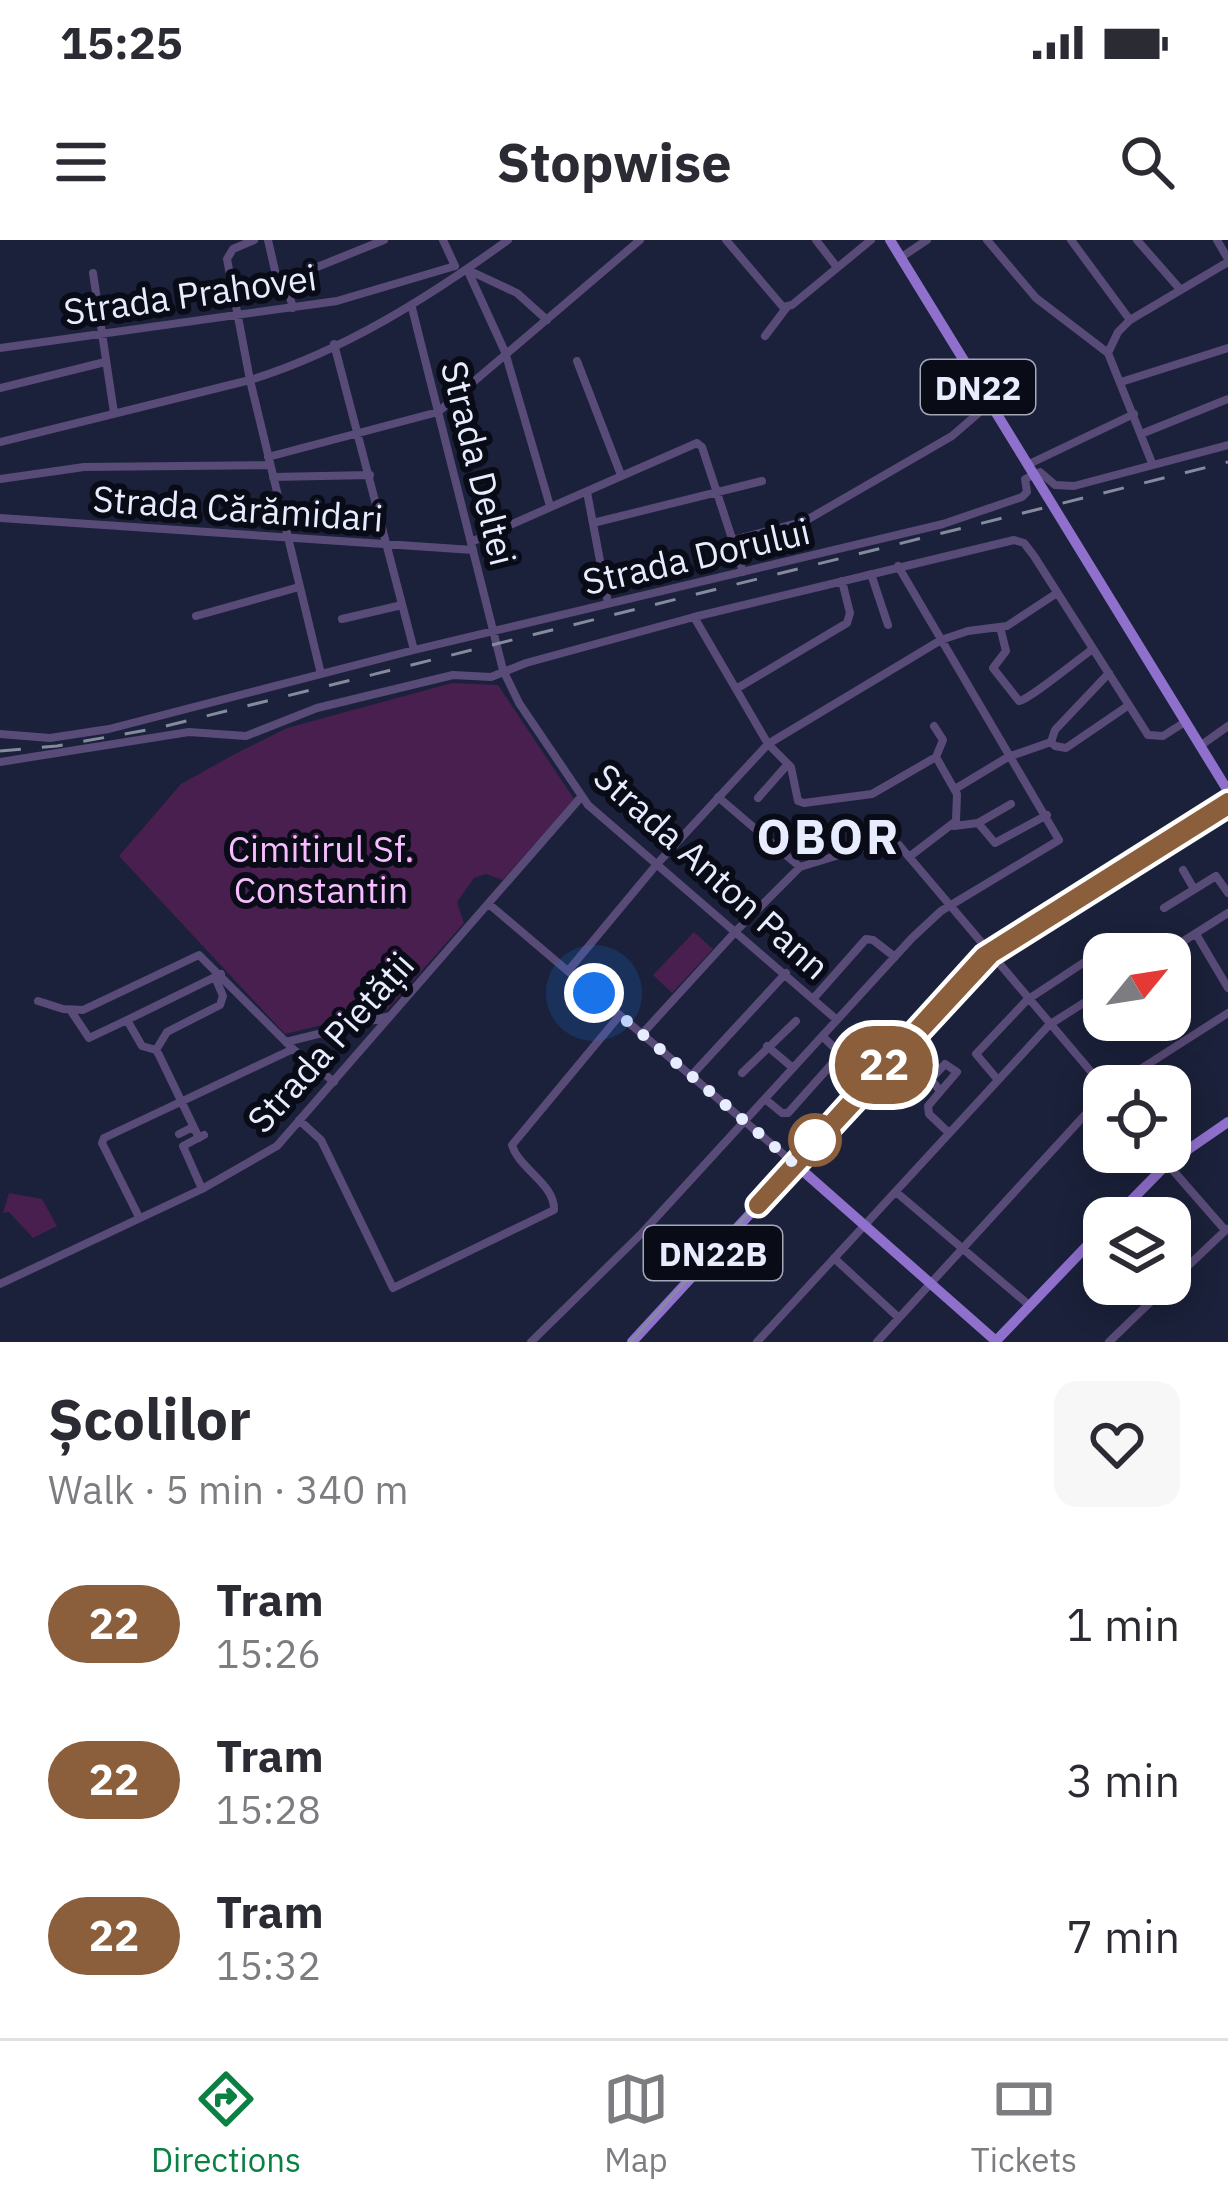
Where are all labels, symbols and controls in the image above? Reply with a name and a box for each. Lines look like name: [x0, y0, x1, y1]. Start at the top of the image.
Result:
text: 15:25: [60, 13, 183, 71]
text: Stopwise: [496, 127, 732, 197]
icon: menu: [48, 129, 114, 195]
icon: search: [1114, 129, 1180, 195]
street label: Strada Prahovei: [61, 253, 319, 335]
street label: Strada Deltei: [431, 356, 527, 570]
road number: DN22: [921, 360, 1035, 414]
street label: Strada Cărămidari: [91, 474, 385, 542]
street label: Strada Dorului: [578, 507, 814, 605]
street label: Strada Anton Pann: [584, 753, 840, 989]
district label: OBOR: [757, 805, 901, 867]
park label: Cimitirul Sf. Constantin: [228, 825, 414, 913]
north arrow: [1083, 933, 1191, 1041]
map controls: [1083, 933, 1191, 1305]
street label: Strada Pietății: [236, 942, 424, 1142]
your location: [564, 963, 624, 1023]
line badge: 22: [830, 1026, 938, 1104]
text: 22: [859, 1037, 909, 1092]
button: locate: [1083, 1065, 1191, 1173]
unlabelled marker: [790, 1115, 840, 1165]
button: layers: [1083, 1197, 1191, 1305]
road number: DN22B: [644, 1226, 782, 1280]
button: heart: [1054, 1381, 1180, 1507]
text: Școlilor: [48, 1382, 251, 1456]
text: Walk · 5 min · 340 m: [48, 1464, 409, 1515]
text: Tram: [216, 1570, 324, 1628]
text: 1 min: [1066, 1595, 1180, 1653]
text: 22: [89, 1596, 139, 1651]
text: 15:26: [216, 1628, 321, 1679]
text: Tram: [216, 1726, 324, 1784]
text: 3 min: [1066, 1751, 1180, 1809]
text: 22: [89, 1752, 139, 1807]
text: 15:28: [216, 1784, 321, 1835]
text: Tram: [216, 1882, 324, 1940]
text: 7 min: [1066, 1907, 1180, 1965]
text: 22: [89, 1908, 139, 1963]
text: 15:32: [216, 1940, 321, 1991]
tab: Directions: [151, 2066, 301, 2181]
tab: Map: [603, 2066, 669, 2181]
tab: Tickets: [971, 2066, 1077, 2181]

